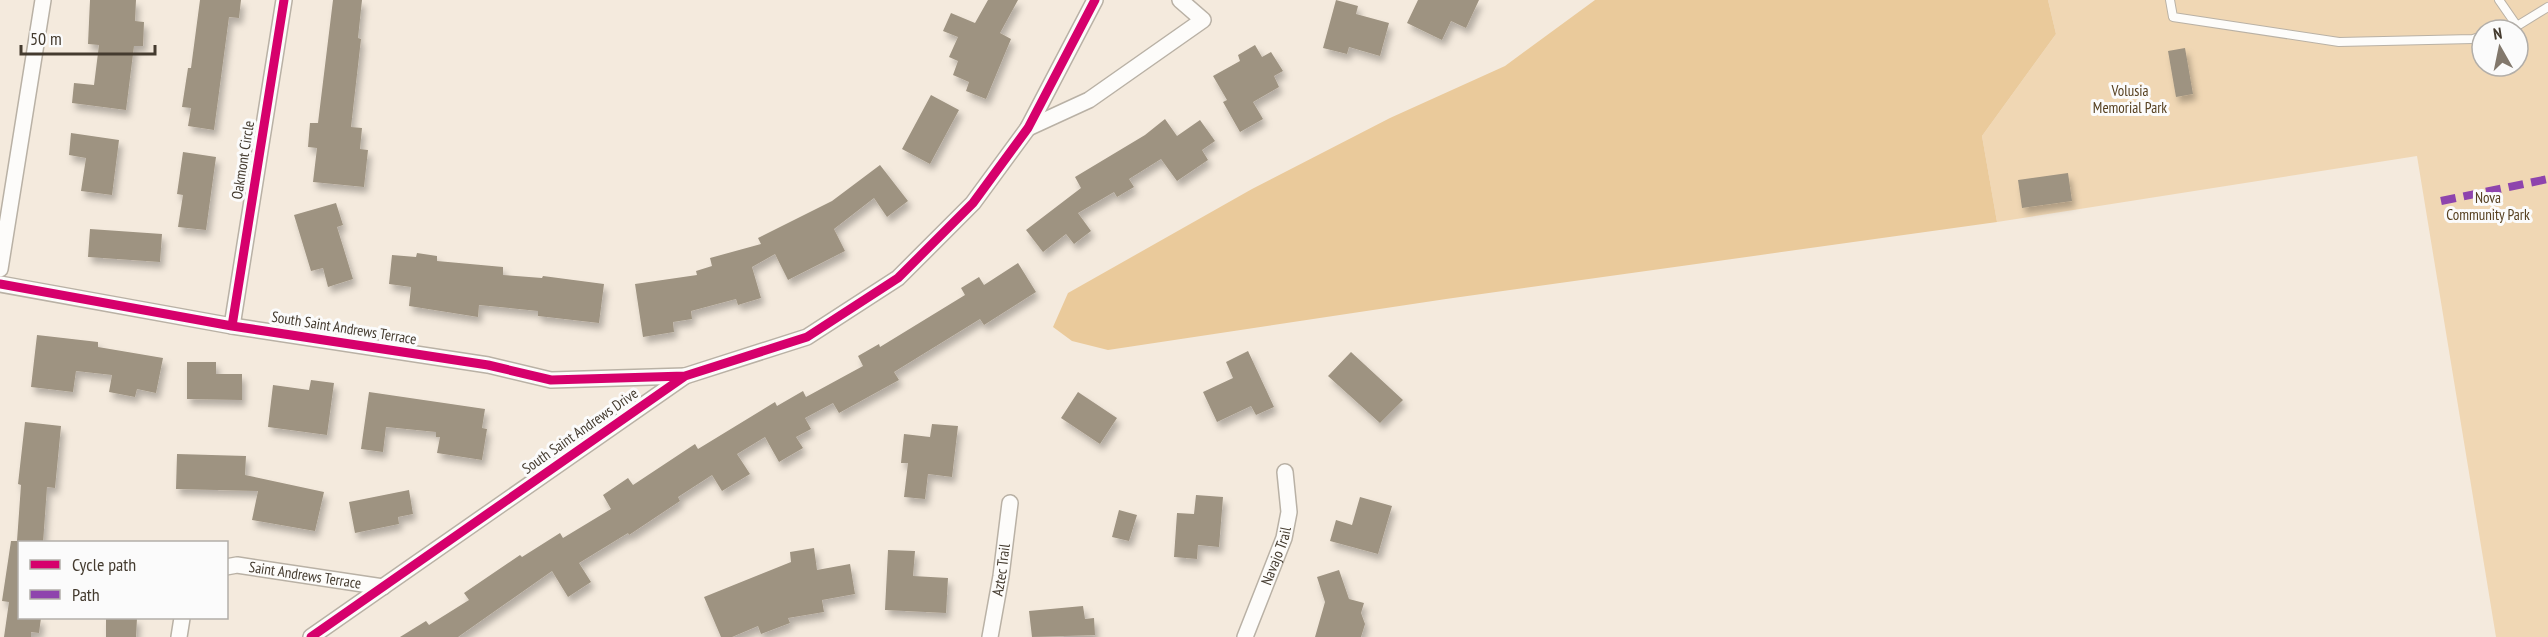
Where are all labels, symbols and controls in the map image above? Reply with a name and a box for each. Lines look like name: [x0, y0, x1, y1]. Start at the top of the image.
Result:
scale bar: [21, 18, 154, 56]
north arrow: [2470, 18, 2530, 78]
text: N: [2492, 23, 2503, 44]
text: 50 m: [30, 27, 62, 50]
park label: Volusia Memorial Park: [2093, 81, 2167, 117]
street label: Oakmont Circle: [227, 119, 258, 201]
park label: Nova Community Park: [2446, 188, 2530, 224]
street label: South Saint Andrews Terrace: [270, 307, 418, 348]
street label: South Saint Andrews Drive: [518, 383, 641, 478]
street label: Navajo Trail: [1256, 525, 1295, 588]
legend: [18, 541, 228, 619]
street label: Aztec Trail: [988, 542, 1014, 598]
text: Cycle path: [72, 553, 136, 576]
street label: Saint Andrews Terrace: [248, 557, 363, 593]
text: Path: [72, 583, 100, 606]

